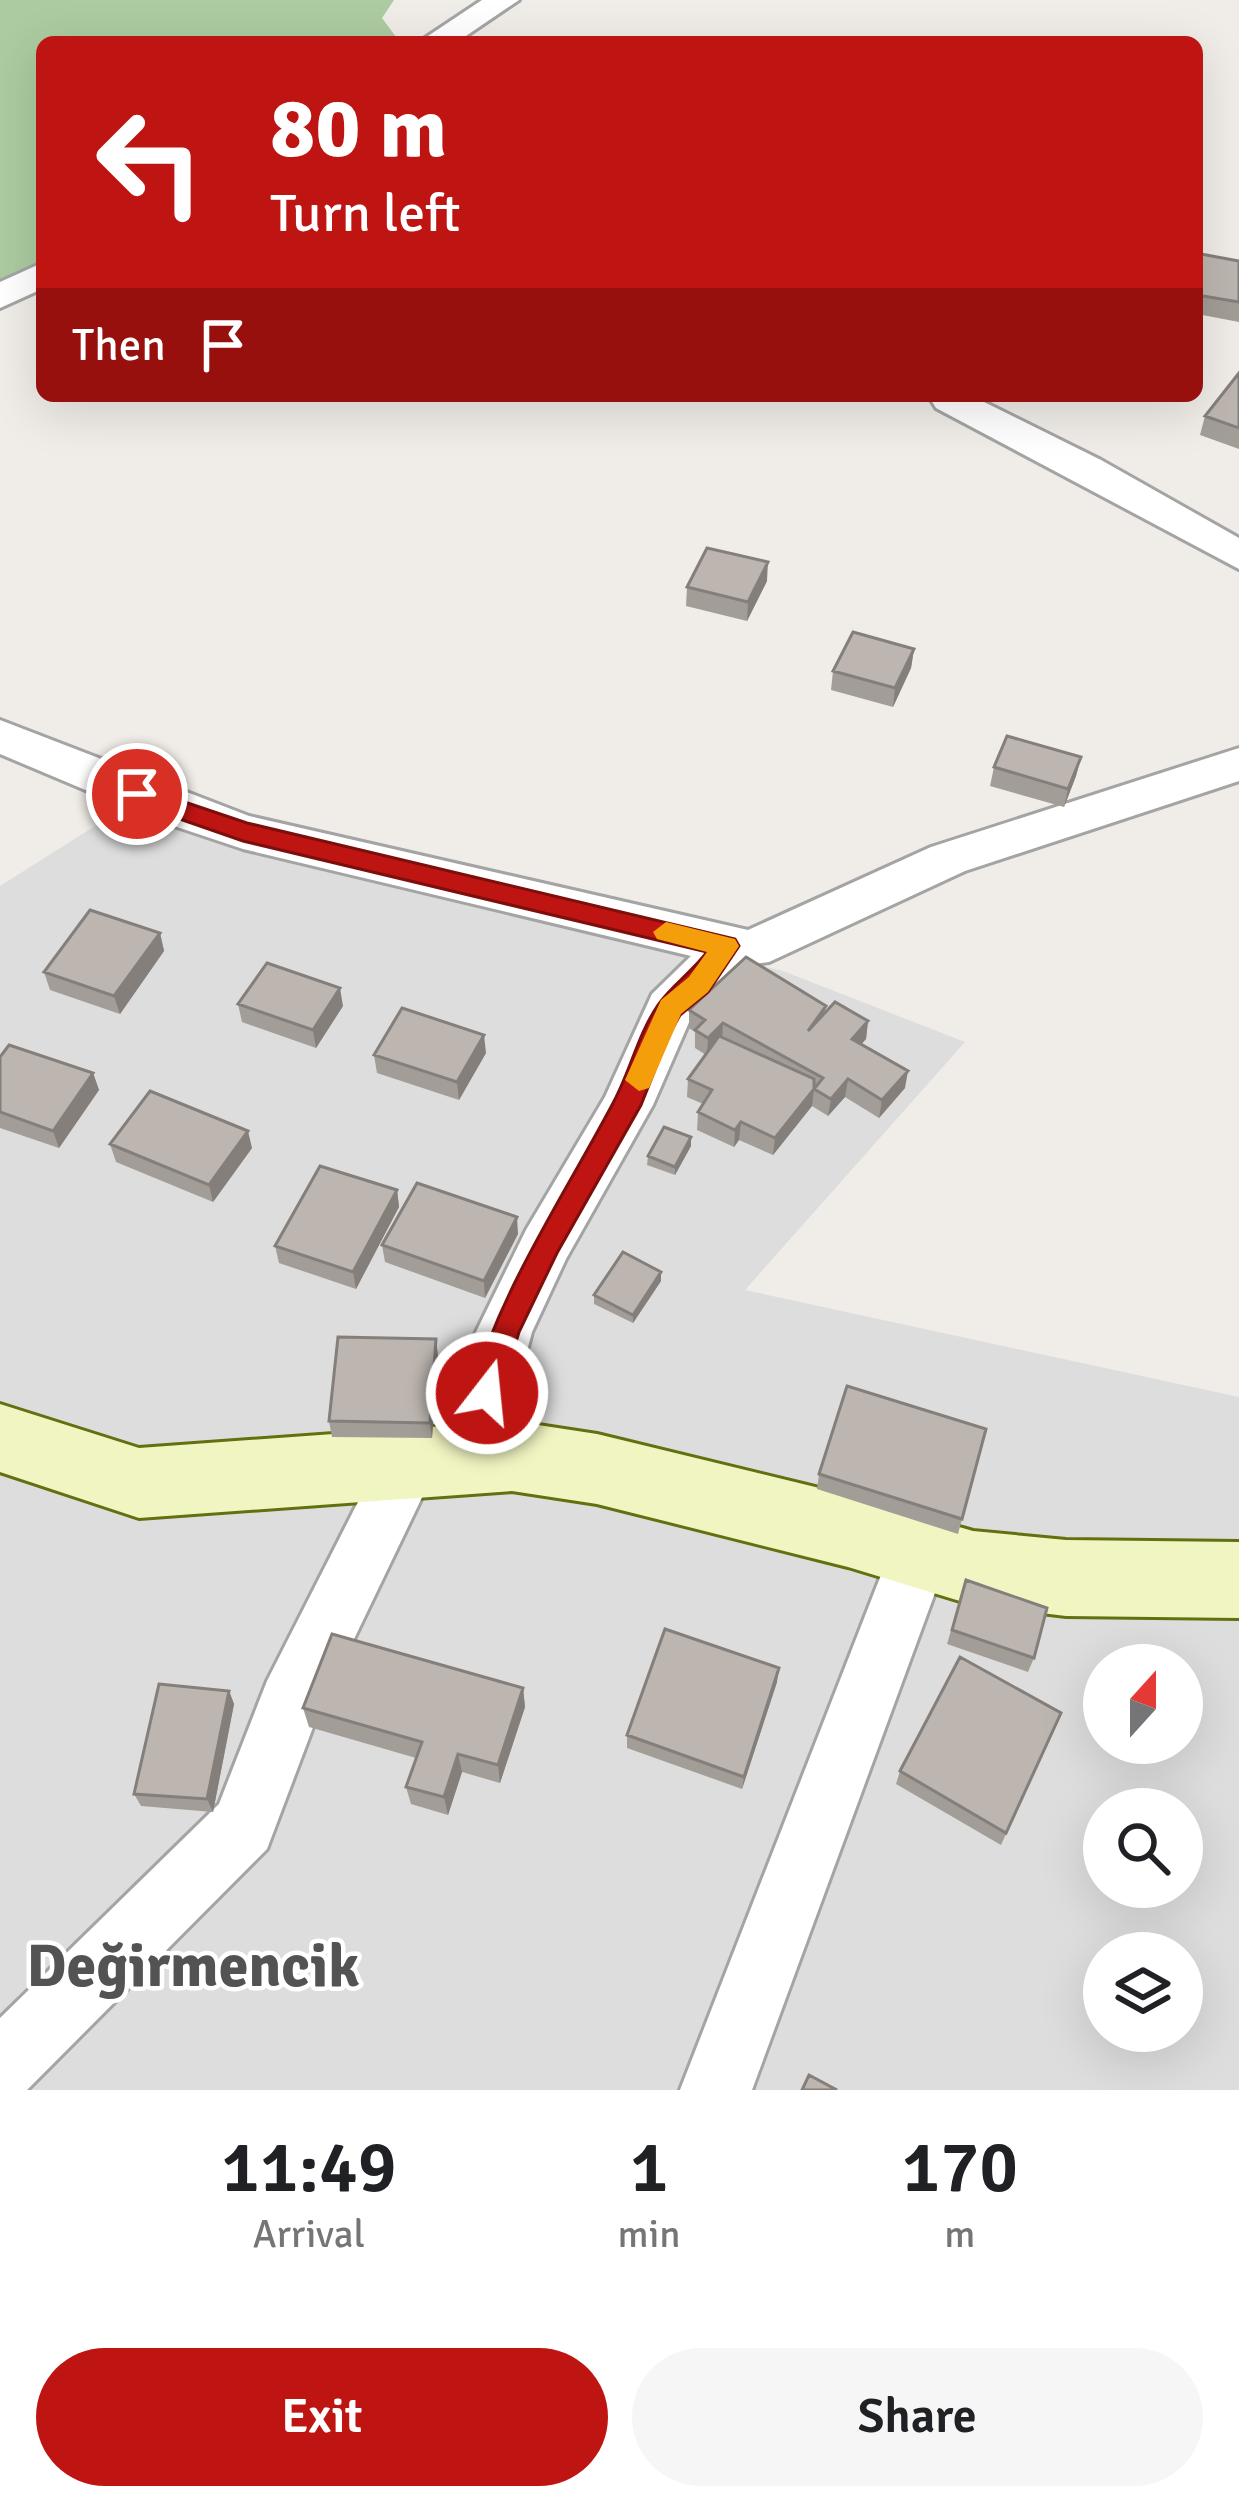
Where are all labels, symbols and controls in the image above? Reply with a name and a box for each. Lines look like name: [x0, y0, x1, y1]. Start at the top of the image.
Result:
text: 80 m: [270, 77, 447, 181]
icon: left: [72, 84, 228, 240]
text: Turn left: [270, 180, 460, 247]
icon: arrive: [190, 312, 256, 378]
text: Then: [72, 318, 166, 373]
pin: [86, 743, 188, 845]
icon: arrive: [104, 761, 170, 827]
position arrow: [424, 1330, 550, 1456]
north arrow: [1083, 1644, 1203, 1764]
map controls: [1083, 1644, 1203, 2052]
button: search: [1083, 1788, 1203, 1908]
district label: Değirmencik: [26, 1930, 360, 2004]
button: layers: [1083, 1932, 1203, 2052]
text: 11:49: [221, 2123, 397, 2212]
text: 1: [630, 2123, 669, 2212]
text: 170: [901, 2123, 1018, 2212]
text: Arrival: [253, 2210, 365, 2258]
text: min: [618, 2210, 681, 2258]
text: m: [944, 2210, 975, 2258]
button: Exit: [36, 2348, 608, 2486]
button: Share: [632, 2348, 1203, 2486]

